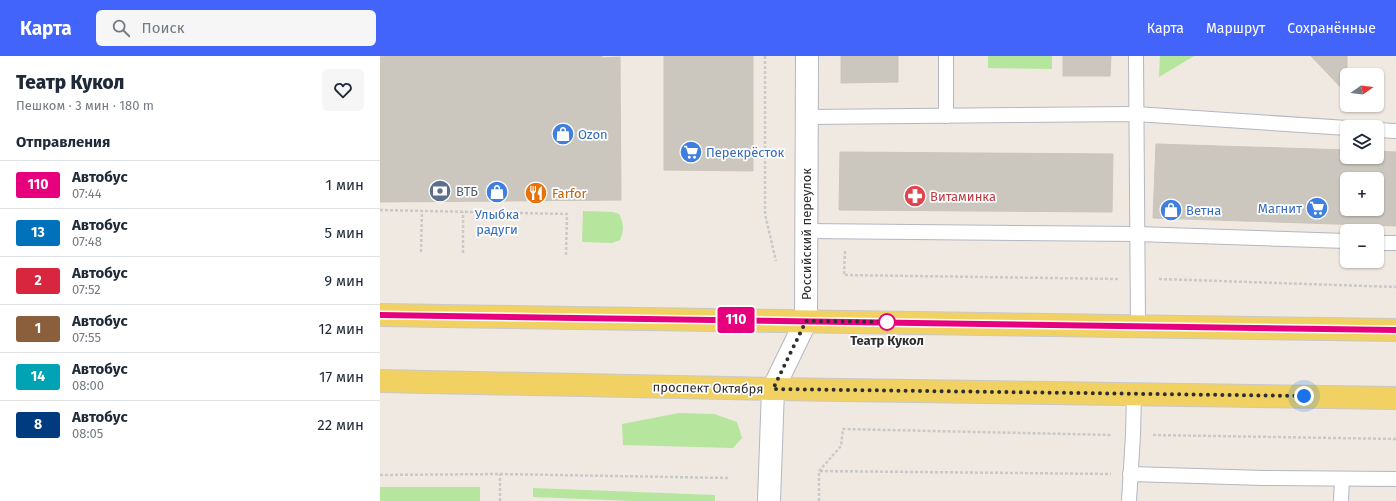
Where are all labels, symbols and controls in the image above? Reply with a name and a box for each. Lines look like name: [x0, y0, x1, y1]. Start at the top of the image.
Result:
search box: [96, 10, 376, 46]
text: Карта: [20, 17, 72, 40]
icon: search: [110, 17, 132, 39]
text: Поиск: [142, 19, 184, 37]
text: Карта: [1147, 20, 1184, 37]
text: Маршрут: [1206, 20, 1265, 37]
text: Сохранённые: [1287, 20, 1376, 37]
north arrow: [1340, 68, 1384, 112]
map controls: [1340, 68, 1384, 268]
button: heart: [322, 69, 364, 111]
text: Театр Кукол: [16, 71, 124, 94]
text: Пешком · 3 мин · 180 m: [16, 98, 154, 113]
button: layers: [1340, 120, 1384, 164]
shop icon: Ozon: [550, 121, 576, 147]
place label: Ozon: [578, 127, 608, 142]
text: Отправления: [16, 133, 110, 151]
supermarket icon: Перекрёсток: [678, 139, 704, 165]
place label: Перекрёсток: [706, 145, 785, 160]
text: Автобус: [72, 168, 128, 186]
street label: Российский переулок: [799, 168, 814, 300]
button: +: [1340, 172, 1384, 216]
text: 110: [28, 176, 48, 193]
text: 1 мин: [326, 176, 364, 194]
bank icon: ВТБ: [427, 178, 453, 204]
shop icon: Улыбка радуги: [484, 179, 510, 205]
restaurant icon: Farfor: [523, 180, 549, 206]
pharmacy icon: Витаминка: [902, 183, 928, 209]
place label: ВТБ: [456, 184, 478, 199]
text: 07:44: [72, 186, 102, 201]
place label: Farfor: [552, 186, 587, 201]
place label: Витаминка: [930, 189, 996, 204]
supermarket icon: Магнит: [1304, 195, 1330, 221]
shop icon: Ветна: [1158, 197, 1184, 223]
place label: Магнит: [1258, 201, 1302, 216]
place label: Ветна: [1186, 203, 1221, 218]
place label: Улыбка радуги: [475, 207, 519, 237]
text: Автобус: [72, 216, 128, 234]
text: 13: [31, 224, 45, 241]
text: 5 мин: [325, 224, 364, 242]
button: −: [1340, 224, 1384, 268]
text: 07:48: [72, 234, 102, 249]
text: Автобус: [72, 264, 128, 282]
text: 2: [34, 272, 42, 289]
text: 9 мин: [324, 272, 364, 290]
text: 07:52: [72, 282, 101, 297]
line badge: 110: [713, 307, 759, 333]
text: 110: [726, 311, 746, 328]
text: Автобус: [72, 312, 128, 330]
marker: Театр Кукол: [878, 313, 896, 331]
text: 1: [35, 320, 41, 337]
text: 12 мин: [318, 320, 364, 338]
text: 07:55: [72, 330, 101, 345]
place label: Театр Кукол: [850, 333, 924, 348]
text: Автобус: [72, 360, 128, 378]
text: 14: [31, 368, 45, 385]
text: 17 мин: [319, 368, 364, 386]
text: 08:00: [72, 378, 104, 393]
street label: проспект Октября: [652, 380, 764, 396]
your location: [1294, 386, 1314, 406]
text: Автобус: [72, 408, 128, 426]
text: 8: [34, 416, 42, 433]
text: 22 мин: [317, 416, 364, 434]
text: 08:05: [72, 426, 103, 441]

